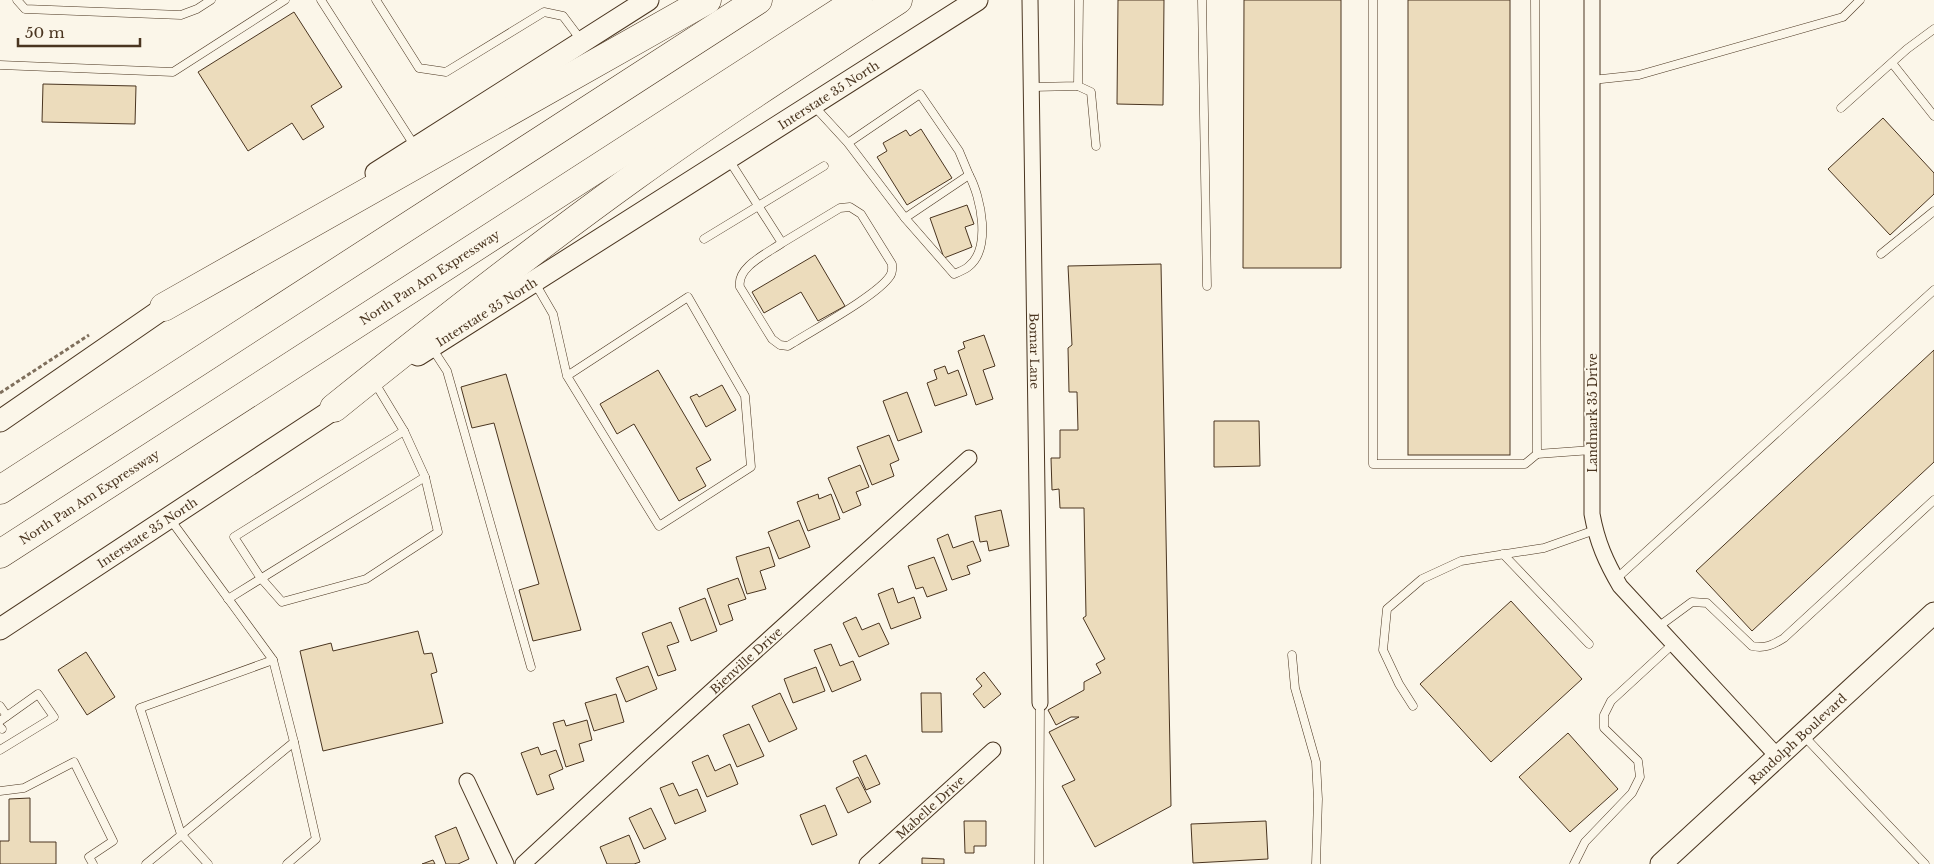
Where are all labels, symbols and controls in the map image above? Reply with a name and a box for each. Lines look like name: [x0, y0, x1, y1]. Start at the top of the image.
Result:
scale bar: [18, 15, 140, 47]
text: 50 m: [25, 23, 65, 42]
street label: Interstate 35 North: [775, 57, 881, 132]
street label: North Pan Am Expressway: [356, 226, 502, 327]
street label: Interstate 35 North: [433, 274, 540, 349]
street label: Bomar Lane: [1027, 313, 1043, 389]
street label: Landmark 35 Drive: [1585, 353, 1600, 473]
street label: North Pan Am Expressway: [16, 446, 162, 547]
street label: Interstate 35 North: [94, 494, 200, 570]
street label: Bienville Drive: [707, 623, 785, 697]
street label: Randolph Boulevard: [1745, 690, 1849, 787]
street label: Mabelle Drive: [893, 772, 967, 842]

